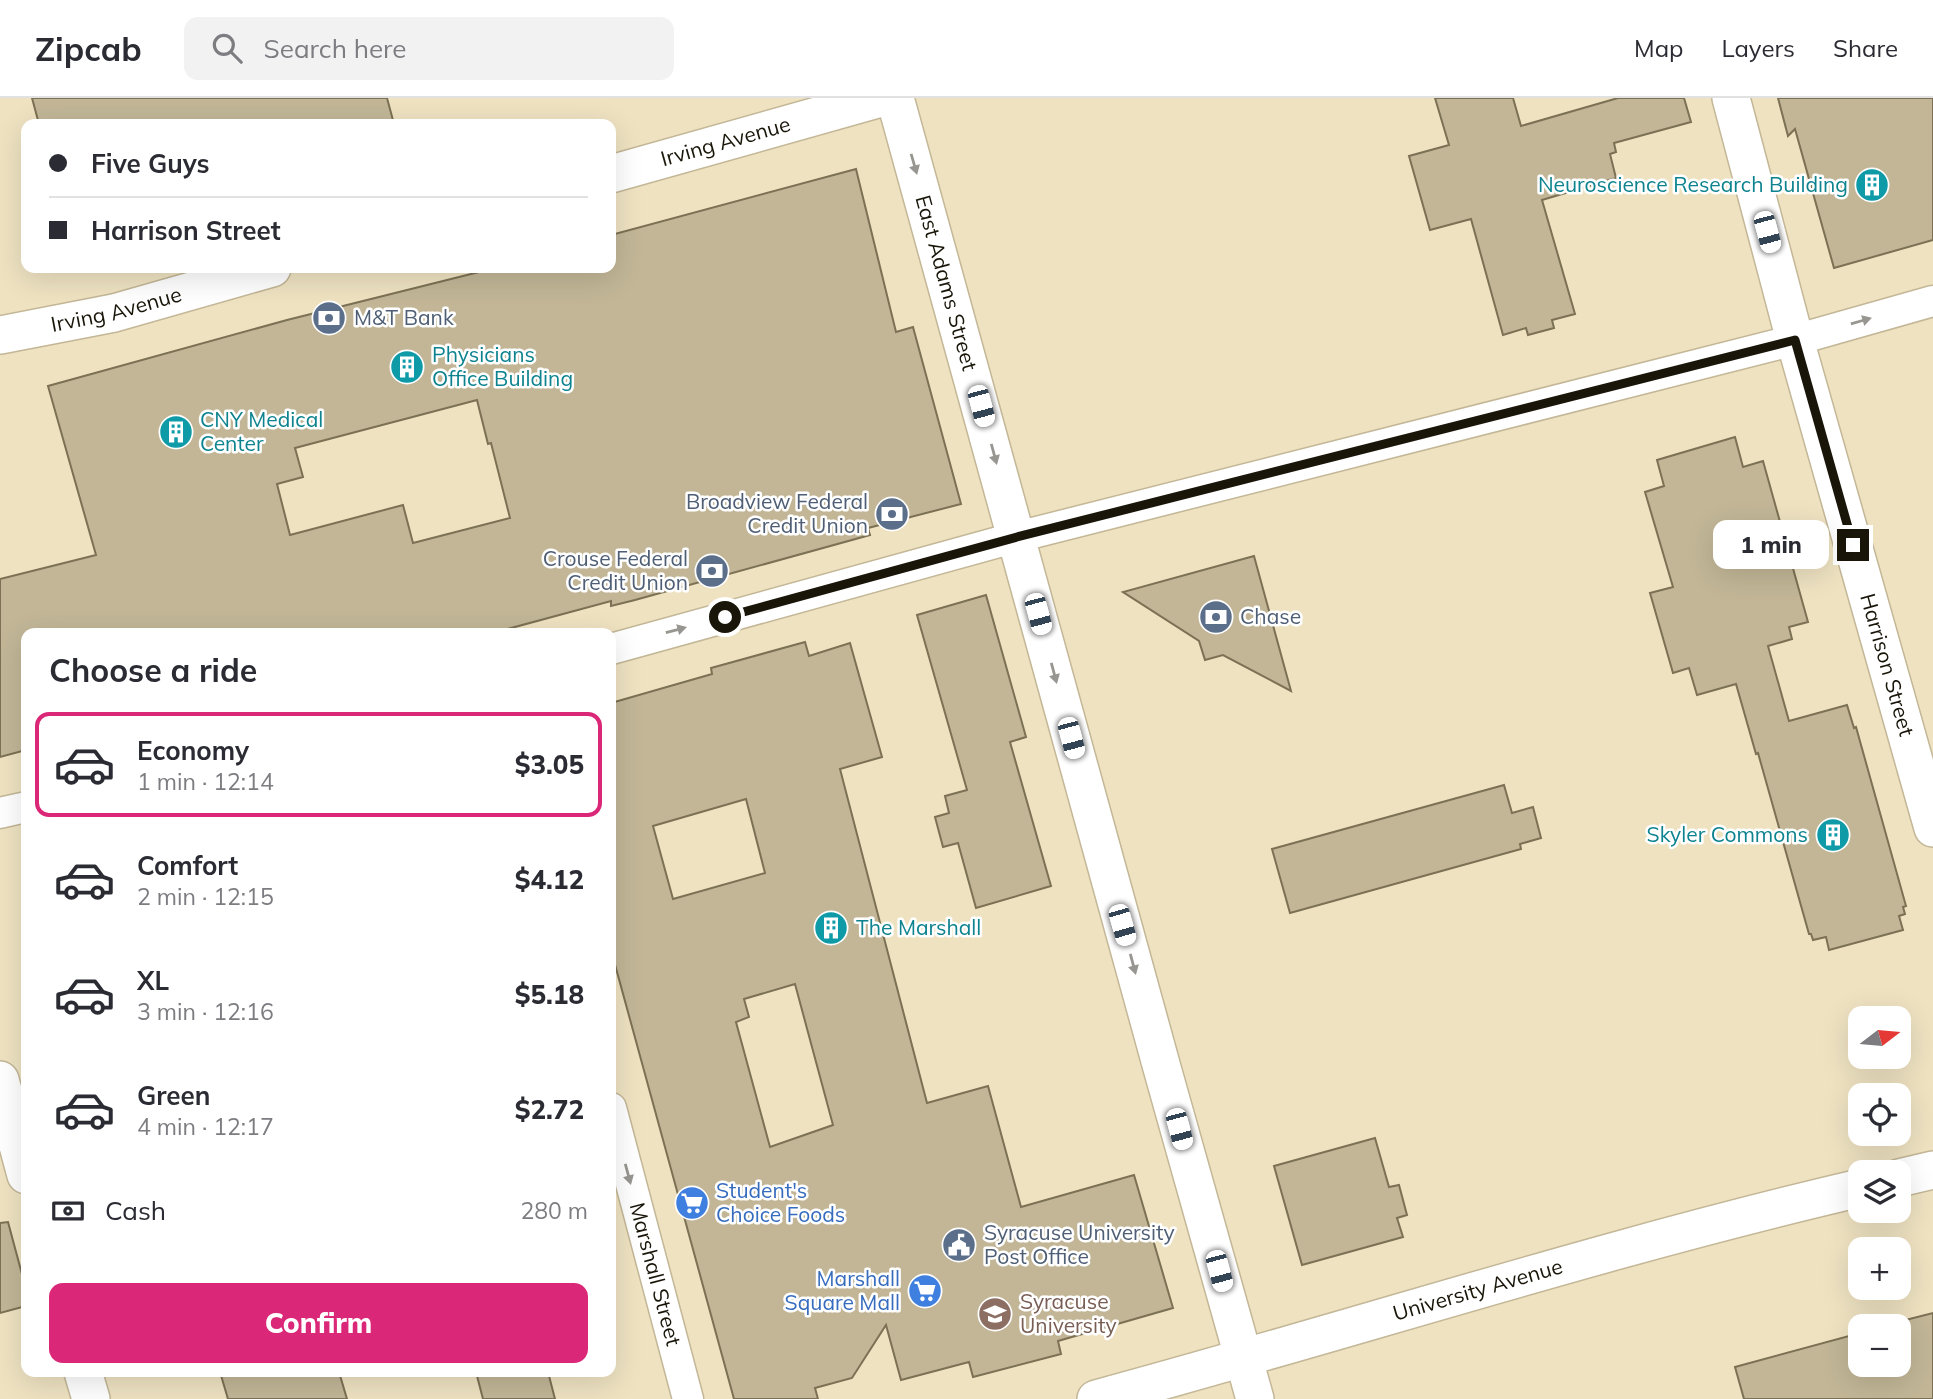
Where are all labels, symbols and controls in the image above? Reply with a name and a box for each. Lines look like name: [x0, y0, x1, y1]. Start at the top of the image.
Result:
search box: [184, 17, 674, 80]
text: Zipcab: [35, 28, 142, 69]
icon: search: [208, 29, 246, 67]
text: Search here: [264, 32, 407, 65]
text: Map: [1634, 33, 1683, 63]
text: Layers: [1721, 33, 1795, 63]
text: Share: [1833, 33, 1898, 63]
street label: Irving Avenue: [657, 110, 793, 171]
text: Five Guys: [91, 147, 210, 180]
one-way arrow: [909, 154, 919, 175]
building icon: Neuroscience Research Building: [1853, 166, 1891, 204]
place label: Neuroscience Research Building: [1538, 171, 1848, 197]
street label: East Adams Street: [910, 192, 983, 374]
car: [1752, 209, 1783, 255]
text: Harrison Street: [91, 214, 281, 247]
street label: Irving Avenue: [49, 280, 184, 337]
bank icon: M&T Bank: [310, 299, 348, 337]
place label: M&T Bank: [354, 304, 454, 330]
one-way arrow: [1850, 315, 1872, 326]
place label: Physicians Office Building: [432, 341, 573, 391]
building icon: Physicians Office Building: [388, 348, 426, 386]
car: [966, 383, 997, 429]
place label: CNY Medical Center: [200, 406, 323, 456]
building icon: CNY Medical Center: [157, 413, 195, 451]
one-way arrow: [989, 443, 1000, 465]
place label: Broadview Federal Credit Union: [686, 488, 868, 538]
bank icon: Broadview Federal Credit Union: [873, 495, 911, 533]
callout: 1 min: [1713, 520, 1828, 570]
route end: [1837, 529, 1869, 561]
text: 1 min: [1740, 530, 1802, 559]
place label: Crouse Federal Credit Union: [543, 545, 688, 595]
bank icon: Crouse Federal Credit Union: [693, 552, 731, 590]
street label: Harrison Street: [1855, 590, 1920, 739]
car: [1023, 591, 1054, 637]
bank icon: Chase: [1197, 598, 1235, 636]
route start: [709, 601, 741, 633]
place label: Chase: [1240, 603, 1301, 629]
one-way arrow: [666, 624, 688, 635]
text: Choose a ride: [49, 650, 257, 690]
one-way arrow: [1049, 663, 1059, 684]
car: [1056, 715, 1087, 761]
icon: car: [53, 733, 116, 796]
text: Economy: [137, 734, 249, 767]
text: $3.05: [515, 748, 584, 781]
text: 1 min · 12:14: [137, 767, 274, 796]
building icon: Skyler Commons: [1814, 816, 1852, 854]
place label: Skyler Commons: [1647, 821, 1808, 847]
icon: car: [53, 848, 116, 911]
text: Comfort: [137, 849, 238, 882]
text: $4.12: [515, 863, 584, 896]
text: 2 min · 12:15: [137, 882, 274, 911]
car: [1107, 902, 1138, 948]
building icon: The Marshall: [812, 909, 850, 947]
place label: The Marshall: [856, 914, 981, 940]
one-way arrow: [1128, 953, 1139, 975]
icon: car: [53, 963, 116, 1026]
text: XL: [137, 964, 169, 997]
text: $5.18: [515, 978, 584, 1011]
text: 3 min · 12:16: [137, 997, 274, 1026]
north arrow: [1848, 1006, 1911, 1069]
map controls: [1848, 1006, 1911, 1377]
icon: car: [53, 1078, 116, 1141]
text: Green: [137, 1079, 210, 1112]
button: locate: [1848, 1083, 1911, 1146]
text: $2.72: [515, 1093, 584, 1126]
car: [1164, 1106, 1195, 1152]
text: 4 min · 12:17: [137, 1112, 274, 1141]
button: layers: [1848, 1160, 1911, 1223]
one-way arrow: [623, 1164, 634, 1186]
place label: Student's Choice Foods: [716, 1177, 845, 1227]
supermarket icon: Student's Choice Foods: [673, 1184, 711, 1222]
icon: cash: [49, 1192, 87, 1230]
text: Cash: [105, 1194, 166, 1227]
text: 280 m: [520, 1196, 588, 1225]
street label: Marshall Street: [625, 1200, 687, 1348]
place label: Syracuse University Post Office: [984, 1219, 1175, 1269]
public building icon: Syracuse University Post Office: [940, 1226, 978, 1264]
button: +: [1848, 1237, 1911, 1300]
car: [1204, 1248, 1235, 1294]
street label: University Avenue: [1390, 1252, 1565, 1326]
place label: Marshall Square Mall: [785, 1265, 900, 1315]
supermarket icon: Marshall Square Mall: [906, 1272, 944, 1310]
button: Confirm: [49, 1283, 588, 1363]
place label: Syracuse University: [1020, 1288, 1117, 1338]
school or university icon: Syracuse University: [976, 1295, 1014, 1333]
button: −: [1848, 1314, 1911, 1377]

